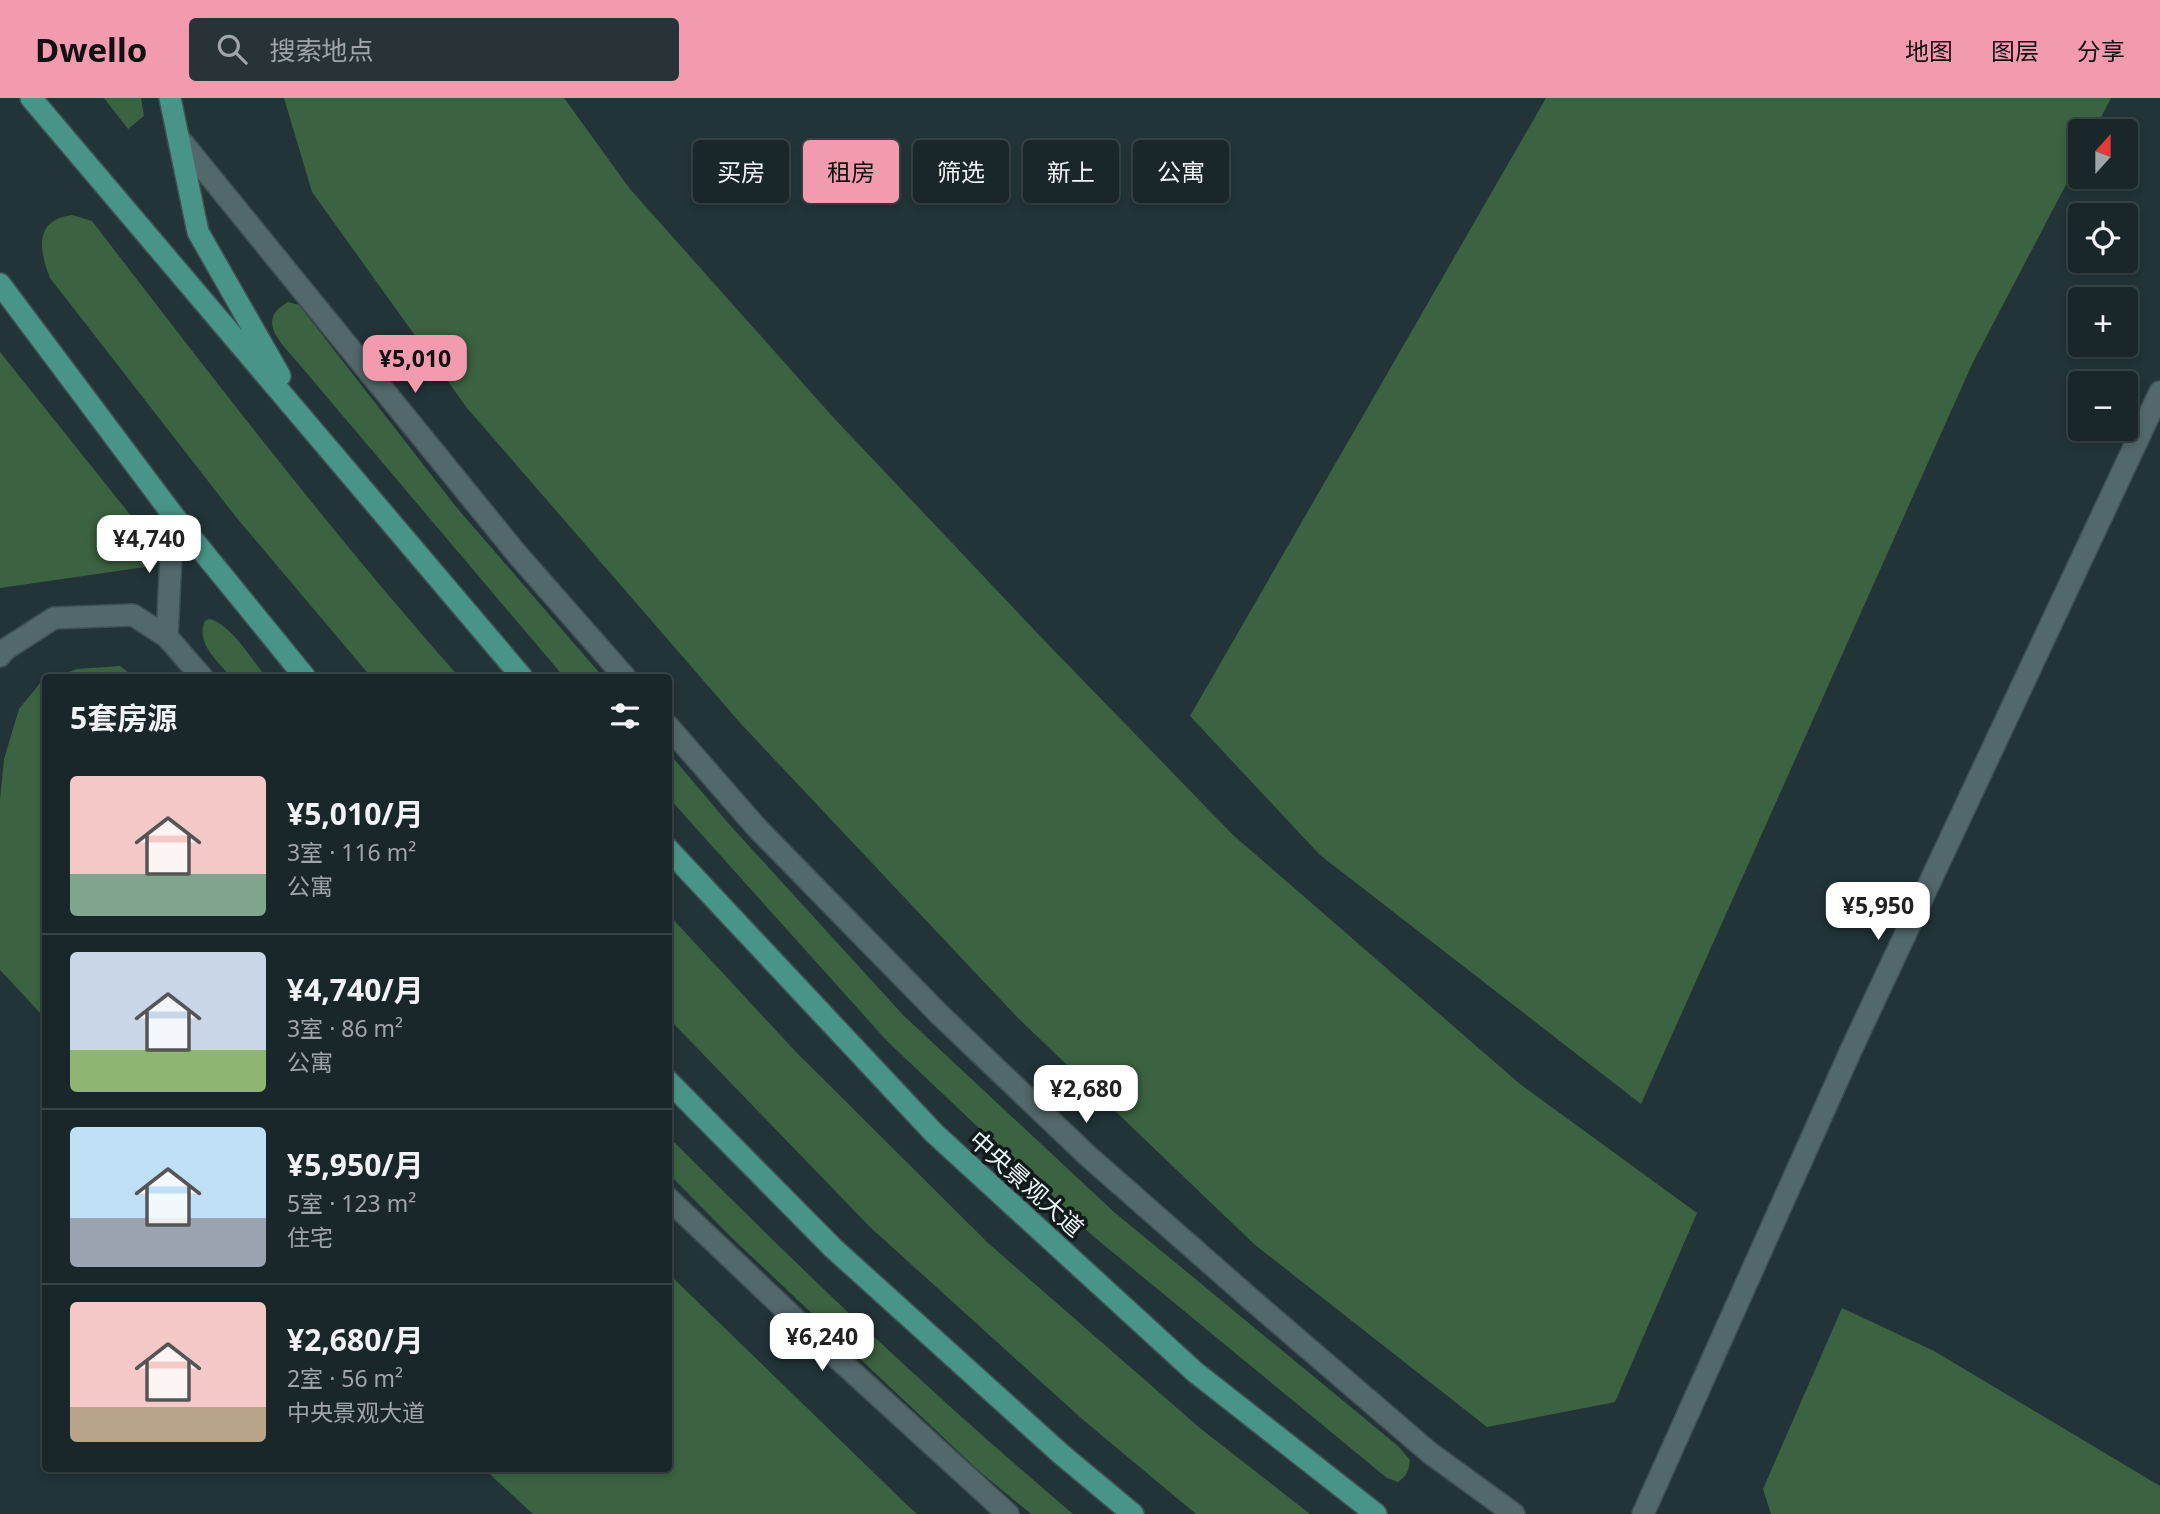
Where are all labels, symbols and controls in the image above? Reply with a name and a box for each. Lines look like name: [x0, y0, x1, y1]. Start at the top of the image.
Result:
search box: [189, 18, 679, 81]
text: Dwello: [35, 27, 147, 72]
icon: search: [213, 30, 251, 68]
text: 搜索地点: [269, 32, 373, 68]
text: 地图: [1905, 34, 1953, 67]
text: 图层: [1991, 34, 2039, 67]
text: 分享: [2077, 34, 2125, 67]
north arrow: [2068, 119, 2138, 189]
map controls: [2068, 119, 2138, 441]
chip: 买房: [693, 140, 789, 203]
chip: 租房: [803, 140, 899, 203]
chip: 筛选: [913, 140, 1009, 203]
chip: 新上: [1023, 140, 1119, 203]
chip: 公寓: [1133, 140, 1229, 203]
button: locate: [2068, 203, 2138, 273]
button: +: [2068, 287, 2138, 357]
pin: ¥5,010: [358, 336, 472, 395]
text: ¥5,010: [379, 342, 451, 374]
button: −: [2068, 371, 2138, 441]
pin: ¥4,740: [92, 516, 206, 575]
text: ¥4,740: [113, 522, 185, 554]
text: 5套房源: [70, 697, 177, 738]
icon: filters: [606, 697, 644, 735]
text: ¥5,010/月: [287, 793, 424, 834]
icon: home: [126, 804, 210, 888]
text: 3室 · 116 m²: [287, 836, 416, 868]
text: 公寓: [287, 870, 333, 902]
pin: ¥5,950: [1821, 882, 1935, 942]
text: ¥5,950: [1842, 889, 1914, 921]
text: ¥4,740/月: [287, 969, 424, 1010]
icon: home: [126, 980, 210, 1064]
text: 3室 · 86 m²: [287, 1012, 403, 1044]
text: 公寓: [287, 1046, 333, 1078]
pin: ¥2,680: [1029, 1066, 1143, 1125]
text: ¥2,680: [1050, 1072, 1122, 1104]
street label: 中央景观大道: [962, 1123, 1092, 1243]
text: ¥5,950/月: [287, 1144, 424, 1185]
icon: home: [126, 1155, 210, 1239]
text: 5室 · 123 m²: [287, 1187, 416, 1219]
text: 住宅: [287, 1221, 333, 1253]
pin: ¥6,240: [765, 1314, 879, 1373]
text: ¥2,680/月: [287, 1319, 424, 1360]
text: ¥6,240: [786, 1320, 858, 1352]
icon: home: [126, 1330, 210, 1414]
text: 2室 · 56 m²: [287, 1362, 403, 1394]
text: 中央景观大道: [287, 1396, 425, 1428]

